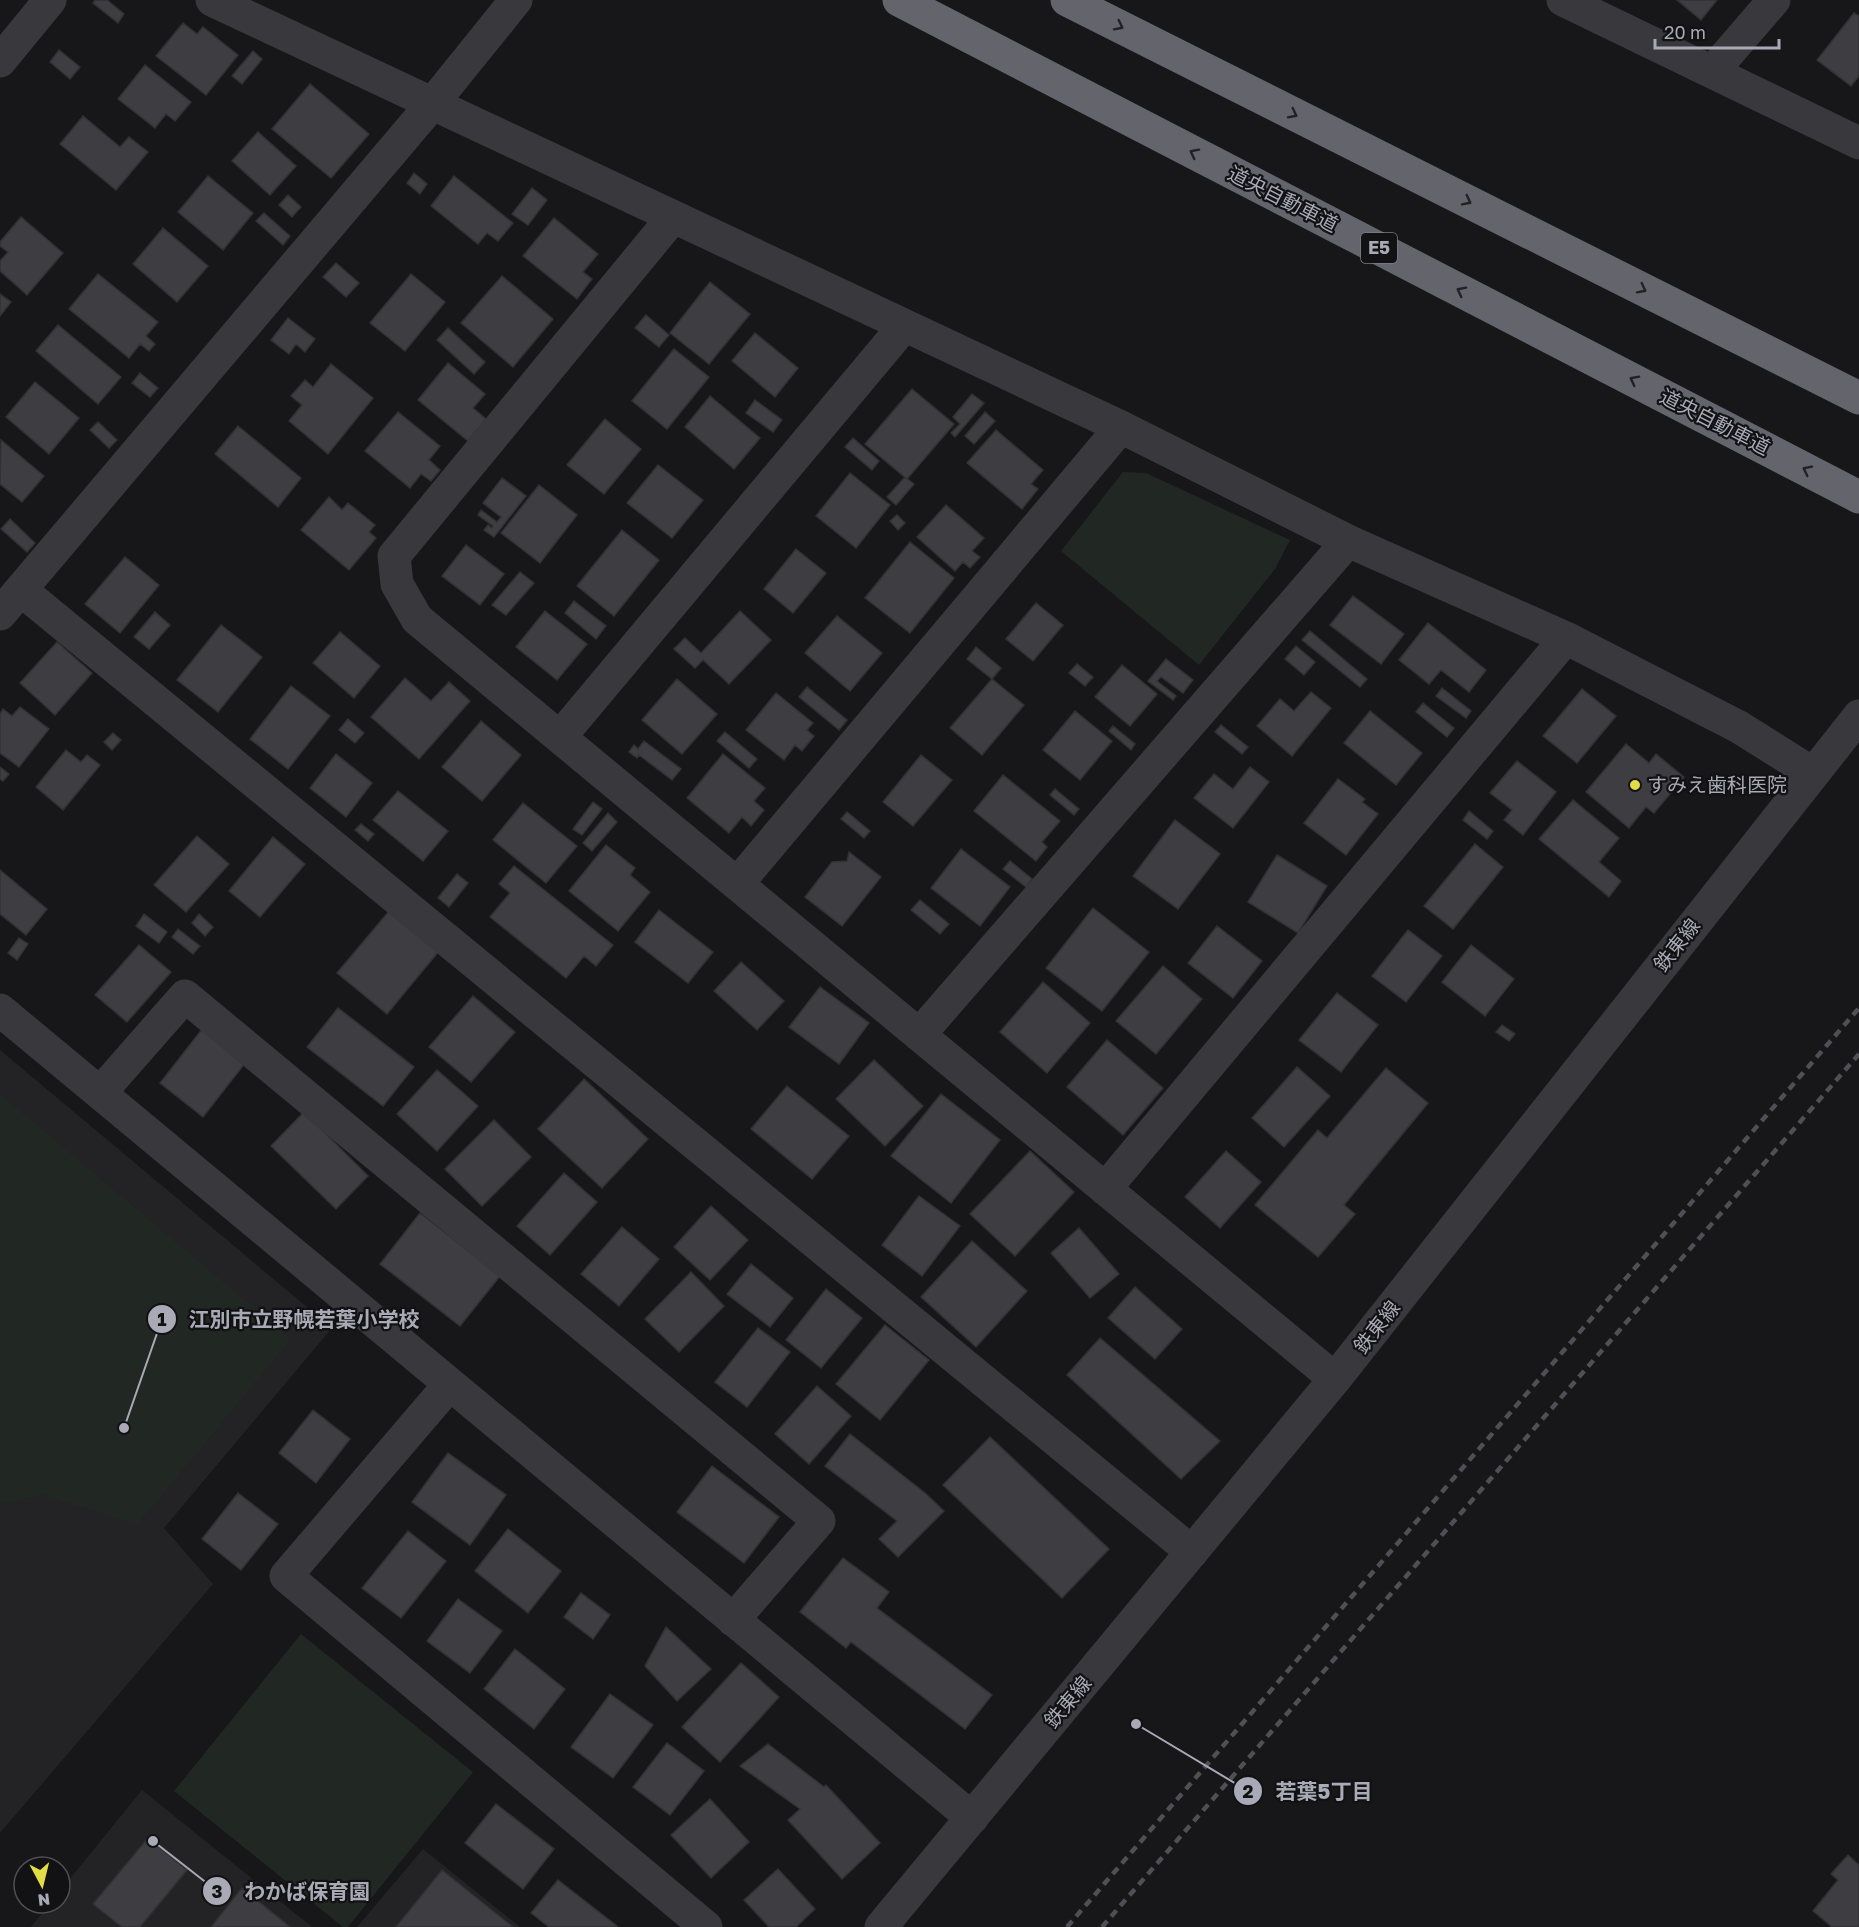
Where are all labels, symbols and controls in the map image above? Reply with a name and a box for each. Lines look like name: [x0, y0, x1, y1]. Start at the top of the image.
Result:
scale bar: [1655, 12, 1780, 50]
one-way arrow: [1112, 19, 1123, 31]
text: 20 m: [1664, 21, 1706, 43]
one-way arrow: [1287, 107, 1297, 118]
one-way arrow: [1190, 149, 1201, 160]
street label: 道央自動車道: [1225, 160, 1342, 236]
one-way arrow: [1461, 194, 1472, 206]
road number: E5: [1361, 233, 1397, 263]
one-way arrow: [1635, 282, 1646, 293]
one-way arrow: [1456, 286, 1467, 298]
one-way arrow: [1630, 376, 1640, 387]
street label: 道央自動車道: [1657, 383, 1774, 459]
one-way arrow: [1803, 466, 1813, 477]
place label: すみえ歯科医院: [1647, 772, 1787, 796]
marker: すみえ歯科医院: [1628, 778, 1642, 792]
street label: 鉄東線: [1648, 913, 1704, 975]
street label: 鉄東線: [1348, 1295, 1404, 1357]
callout: 江別市立野幌若葉小学校: [147, 1300, 432, 1339]
text: 江別市立野幌若葉小学校: [189, 1306, 420, 1332]
text: 1: [157, 1308, 167, 1330]
street label: 鉄東線: [1039, 1671, 1096, 1732]
callout: 若葉5丁目: [1233, 1772, 1384, 1811]
text: 若葉5丁目: [1276, 1778, 1372, 1804]
text: 2: [1243, 1780, 1254, 1802]
north arrow: [12, 1855, 72, 1915]
callout: わかば保育園: [202, 1872, 382, 1911]
text: わかば保育園: [244, 1878, 370, 1904]
text: 3: [212, 1880, 223, 1902]
text: N: [37, 1889, 51, 1911]

